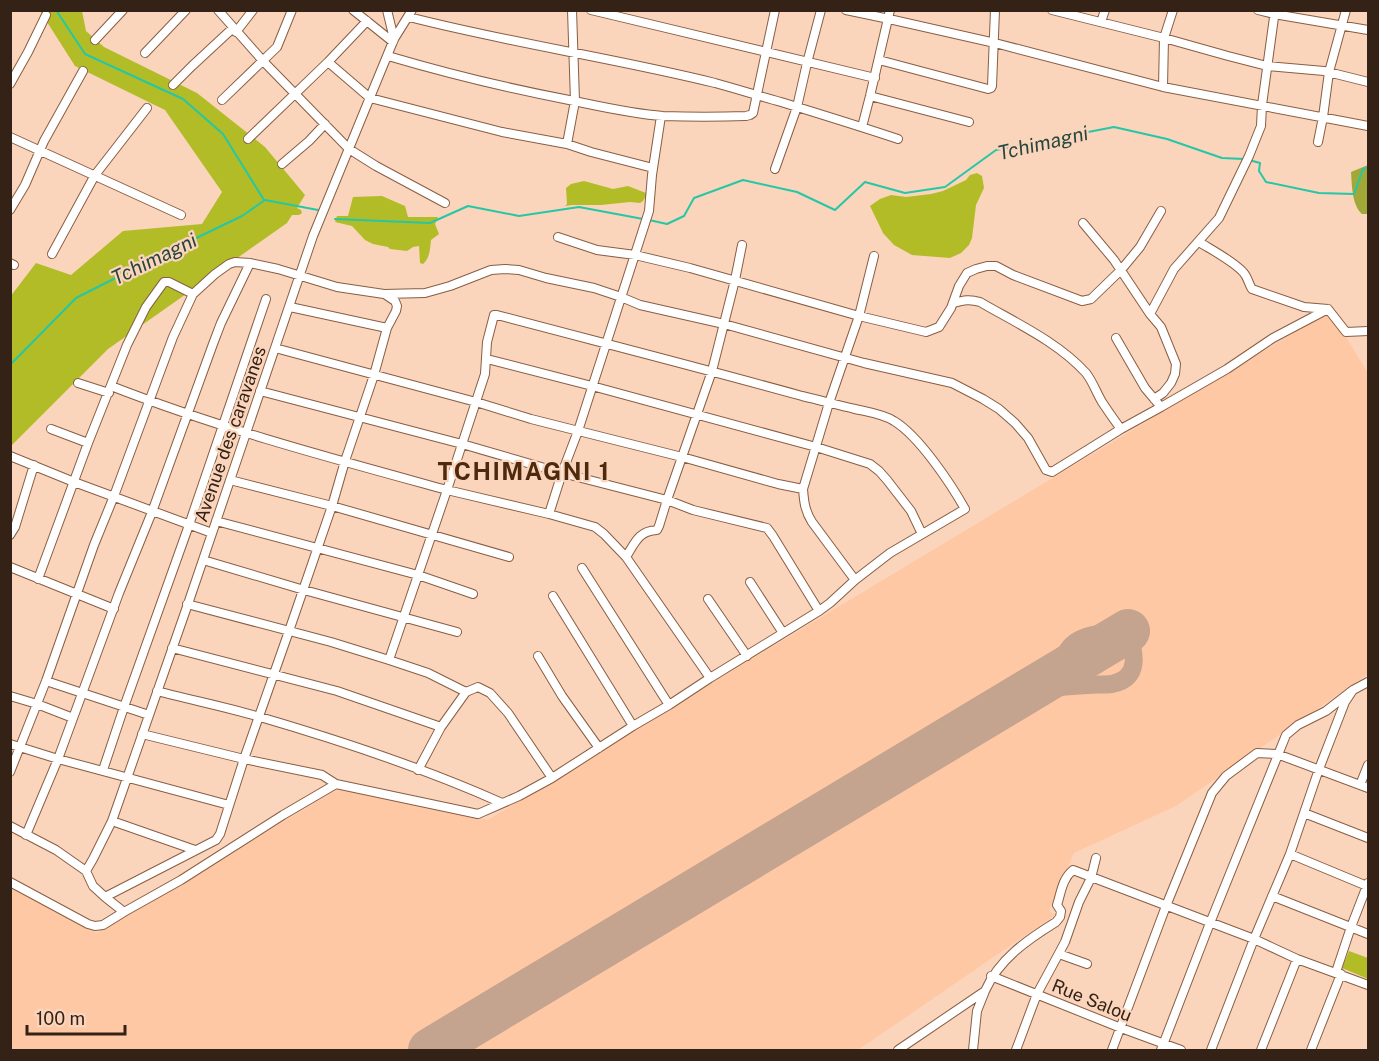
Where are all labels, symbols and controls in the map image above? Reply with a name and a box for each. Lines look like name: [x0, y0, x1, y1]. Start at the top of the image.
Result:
water label: Tchimagni: [996, 121, 1091, 165]
water label: Tchimagni: [107, 228, 201, 290]
street label: Avenue des caravanes: [190, 343, 270, 525]
district label: TCHIMAGNI 1: [438, 457, 610, 485]
street label: Rue Salou: [1049, 974, 1135, 1026]
scale bar: [27, 998, 124, 1036]
text: 100 m: [36, 1008, 85, 1029]

